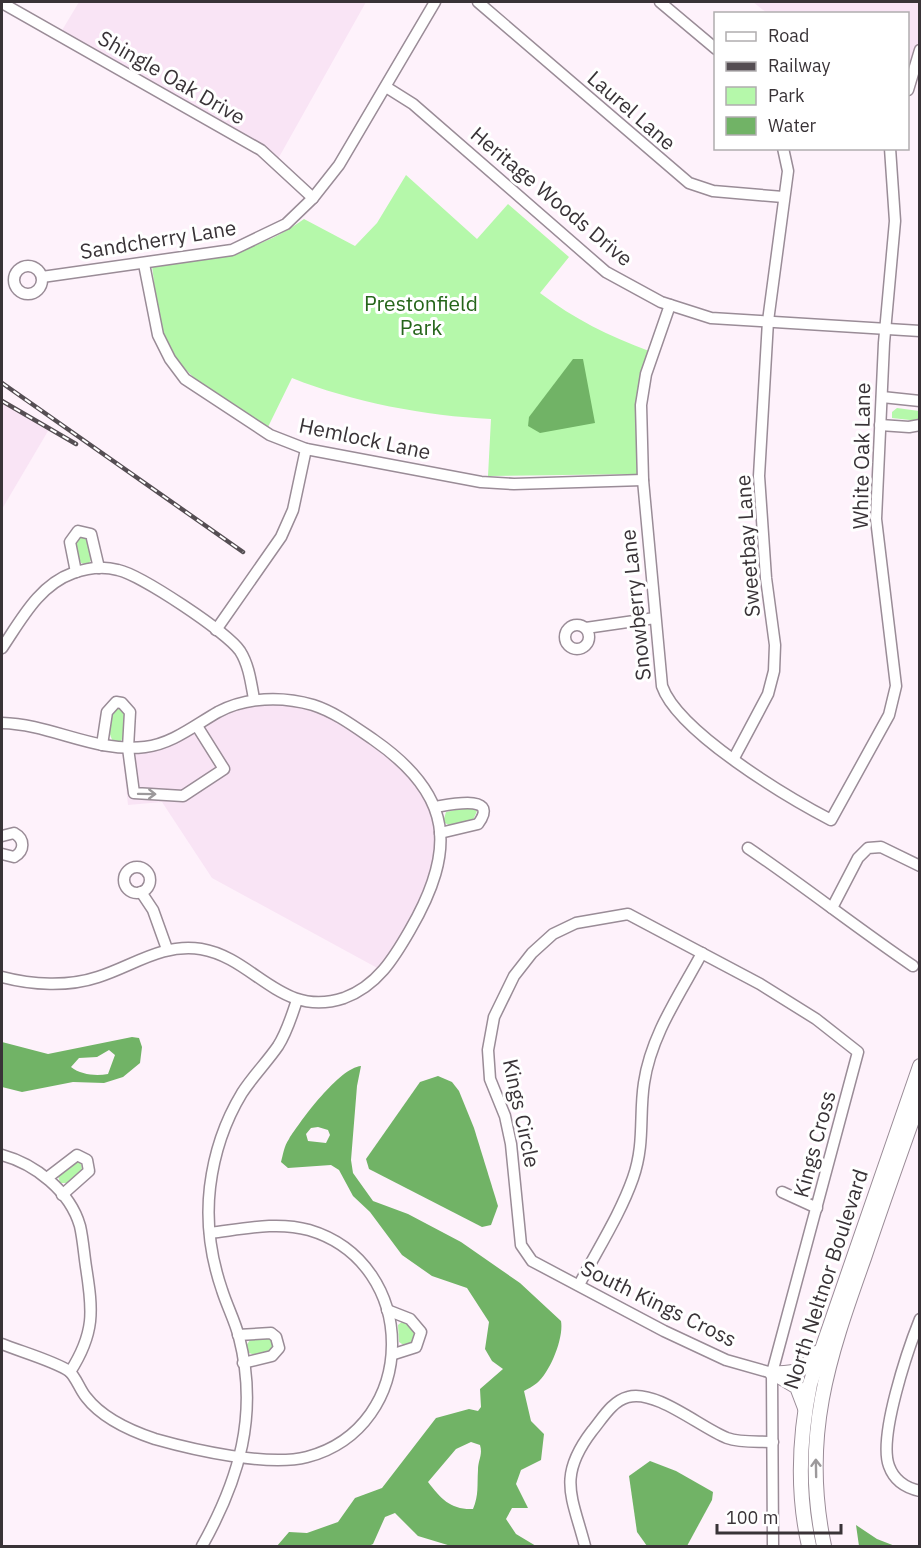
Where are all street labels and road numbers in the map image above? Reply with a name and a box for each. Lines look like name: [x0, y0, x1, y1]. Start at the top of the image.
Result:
street label: Shingle Oak Drive: [93, 24, 251, 130]
street label: Laurel Lane: [582, 64, 682, 156]
street label: Heritage Woods Drive: [465, 120, 639, 272]
street label: Sandcherry Lane: [78, 213, 238, 265]
street label: White Oak Lane: [846, 382, 876, 530]
street label: Hemlock Lane: [297, 410, 433, 466]
street label: Sweetbay Lane: [728, 474, 766, 618]
street label: Snowberry Lane: [613, 528, 657, 682]
street label: Kings Circle: [497, 1056, 547, 1170]
street label: Kings Cross: [786, 1087, 842, 1201]
street label: North Neltnor Boulevard: [776, 1165, 874, 1393]
street label: South Kings Cross: [577, 1253, 741, 1353]

